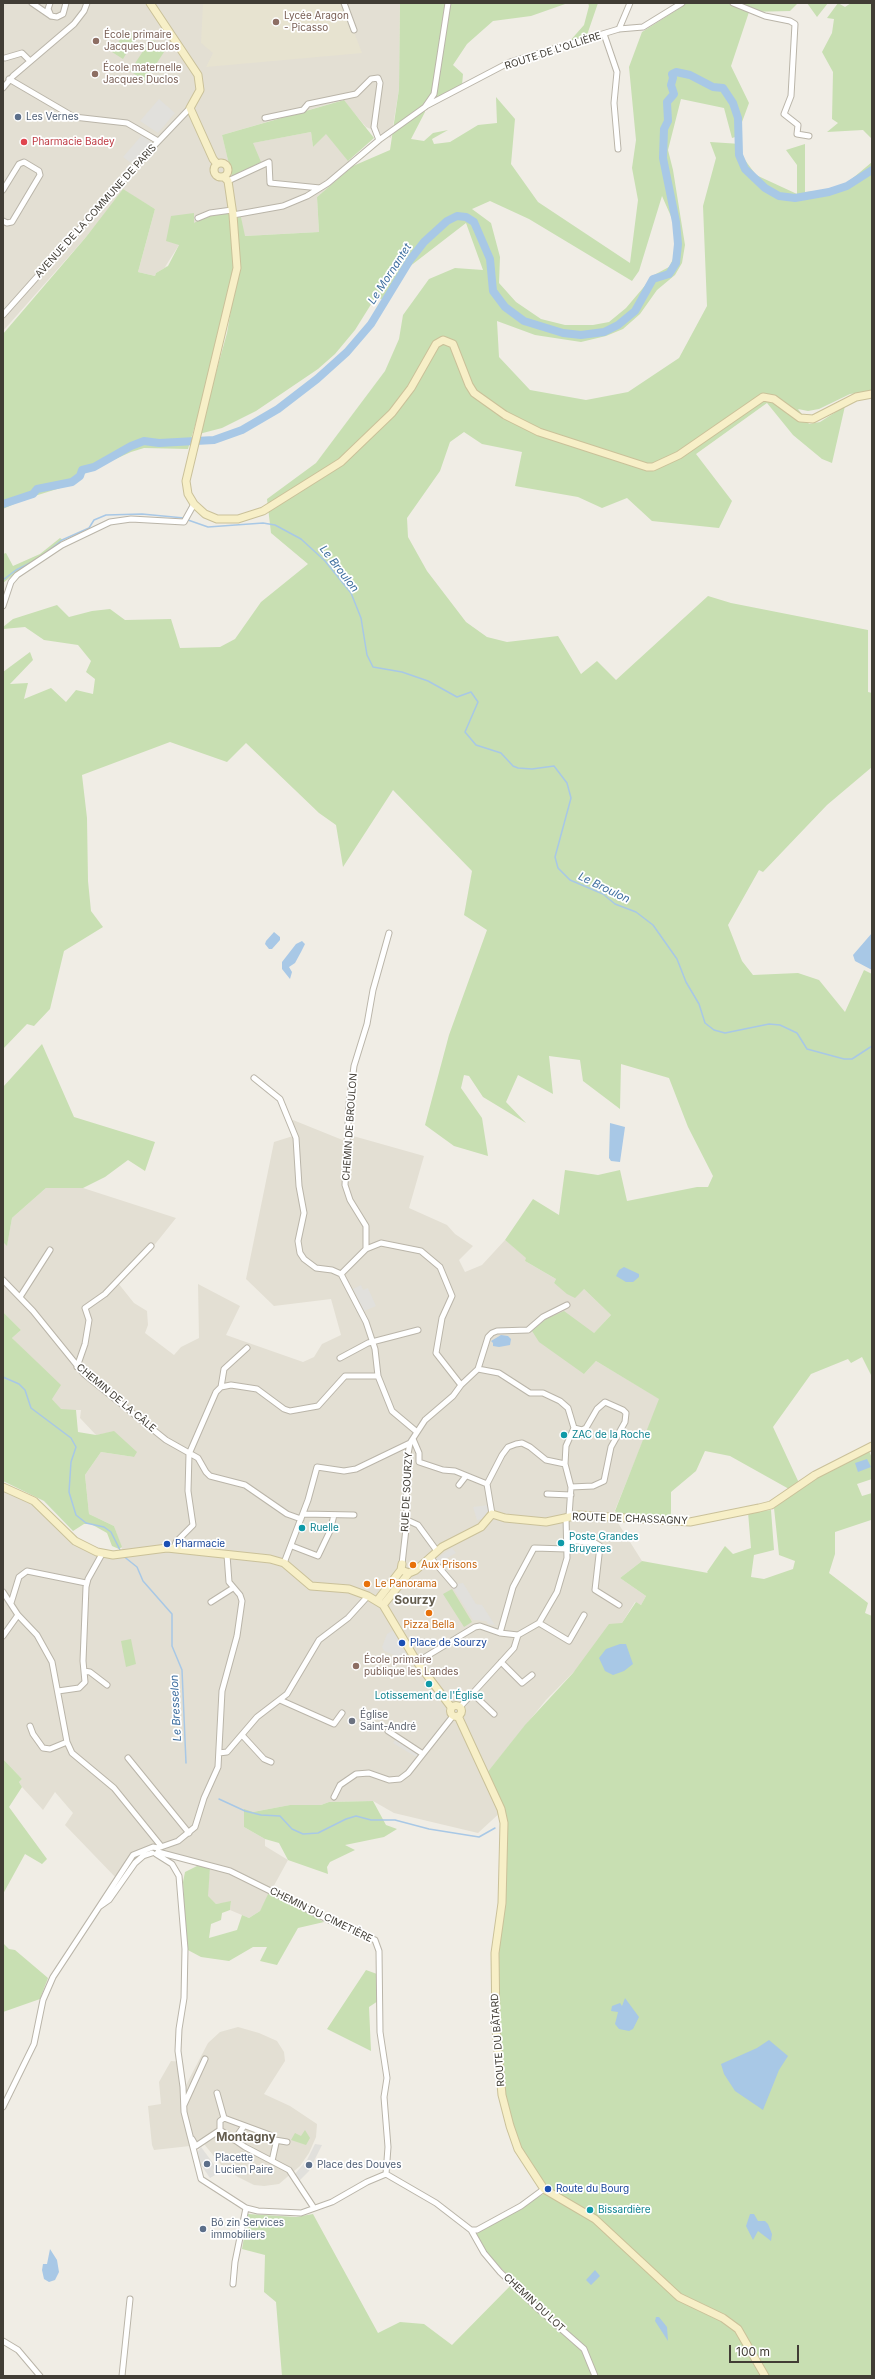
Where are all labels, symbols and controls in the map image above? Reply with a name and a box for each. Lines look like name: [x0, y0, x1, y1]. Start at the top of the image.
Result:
place label: Lycée Aragon - Picasso: [284, 10, 349, 34]
marker: Lycée Aragon - Picasso: [271, 17, 281, 27]
place label: École primaire Jacques Duclos: [104, 29, 180, 52]
street label: ROUTE DE L'OLLIÈRE: [503, 30, 603, 72]
marker: École primaire Jacques Duclos: [91, 36, 101, 46]
place label: École maternelle Jacques Duclos: [103, 62, 181, 86]
marker: École maternelle Jacques Duclos: [90, 69, 100, 79]
place label: Les Vernes: [26, 111, 79, 123]
marker: Les Vernes: [13, 112, 23, 122]
place label: Pharmacie Badey: [32, 136, 115, 148]
marker: Pharmacie Badey: [19, 137, 29, 147]
street label: AVENUE DE LA COMMUNE DE PARIS: [33, 142, 159, 280]
water label: Le Mornantet: [365, 241, 415, 307]
water label: Le Broulon: [317, 543, 361, 595]
water label: Le Broulon: [576, 870, 632, 906]
street label: CHEMIN DE BROULON: [340, 1073, 360, 1181]
street label: CHEMIN DE LA CÂLE: [74, 1361, 158, 1435]
place label: ZAC de la Roche: [572, 1429, 650, 1441]
marker: ZAC de la Roche: [559, 1430, 569, 1440]
street label: RUE DE SOURZY: [399, 1452, 415, 1532]
street label: ROUTE DE CHASSAGNY: [572, 1511, 688, 1527]
place label: Ruelle: [310, 1522, 339, 1534]
marker: Ruelle: [297, 1523, 307, 1533]
place label: Poste Grandes Bruyeres: [569, 1531, 638, 1554]
place label: Pharmacie: [175, 1538, 225, 1550]
marker: Poste Grandes Bruyeres: [556, 1538, 566, 1548]
marker: Pharmacie: [162, 1539, 172, 1549]
place label: Aux Prisons: [421, 1559, 477, 1571]
marker: Aux Prisons: [408, 1560, 418, 1570]
place label: Le Panorama: [375, 1578, 437, 1590]
marker: Le Panorama: [362, 1579, 372, 1589]
district label: Sourzy: [394, 1593, 436, 1607]
marker: Pizza Bella: [424, 1608, 434, 1618]
place label: Pizza Bella: [403, 1619, 455, 1631]
place label: Place de Sourzy: [410, 1637, 487, 1649]
marker: Place de Sourzy: [397, 1638, 407, 1648]
place label: École primaire publique les Landes: [364, 1654, 458, 1678]
marker: École primaire publique les Landes: [351, 1661, 361, 1671]
water label: Le Bresselon: [168, 1674, 184, 1742]
marker: Lotissement de l'Église: [424, 1679, 434, 1689]
place label: Lotissement de l'Église: [375, 1690, 483, 1702]
place label: Église Saint-André: [360, 1709, 416, 1732]
marker: Église Saint-André: [347, 1716, 357, 1726]
street label: CHEMIN DU CIMETIÈRE: [268, 1885, 374, 1945]
street label: ROUTE DU BÂTARD: [489, 1993, 507, 2087]
district label: Montagny: [216, 2130, 276, 2144]
place label: Placette Lucien Paire: [215, 2152, 273, 2176]
marker: Placette Lucien Paire: [202, 2159, 212, 2169]
place label: Place des Douves: [317, 2159, 401, 2171]
marker: Place des Douves: [304, 2160, 314, 2170]
place label: Route du Bourg: [556, 2183, 629, 2195]
marker: Route du Bourg: [543, 2184, 553, 2194]
place label: Bissardière: [598, 2204, 651, 2216]
marker: Bissardière: [585, 2205, 595, 2215]
place label: Bô zin Services immobiliers: [211, 2217, 284, 2240]
marker: Bô zin Services immobiliers: [198, 2224, 208, 2234]
street label: CHEMIN DU LOT: [501, 2272, 567, 2334]
scale bar: [731, 2337, 801, 2363]
text: 100 m: [736, 2344, 770, 2359]

